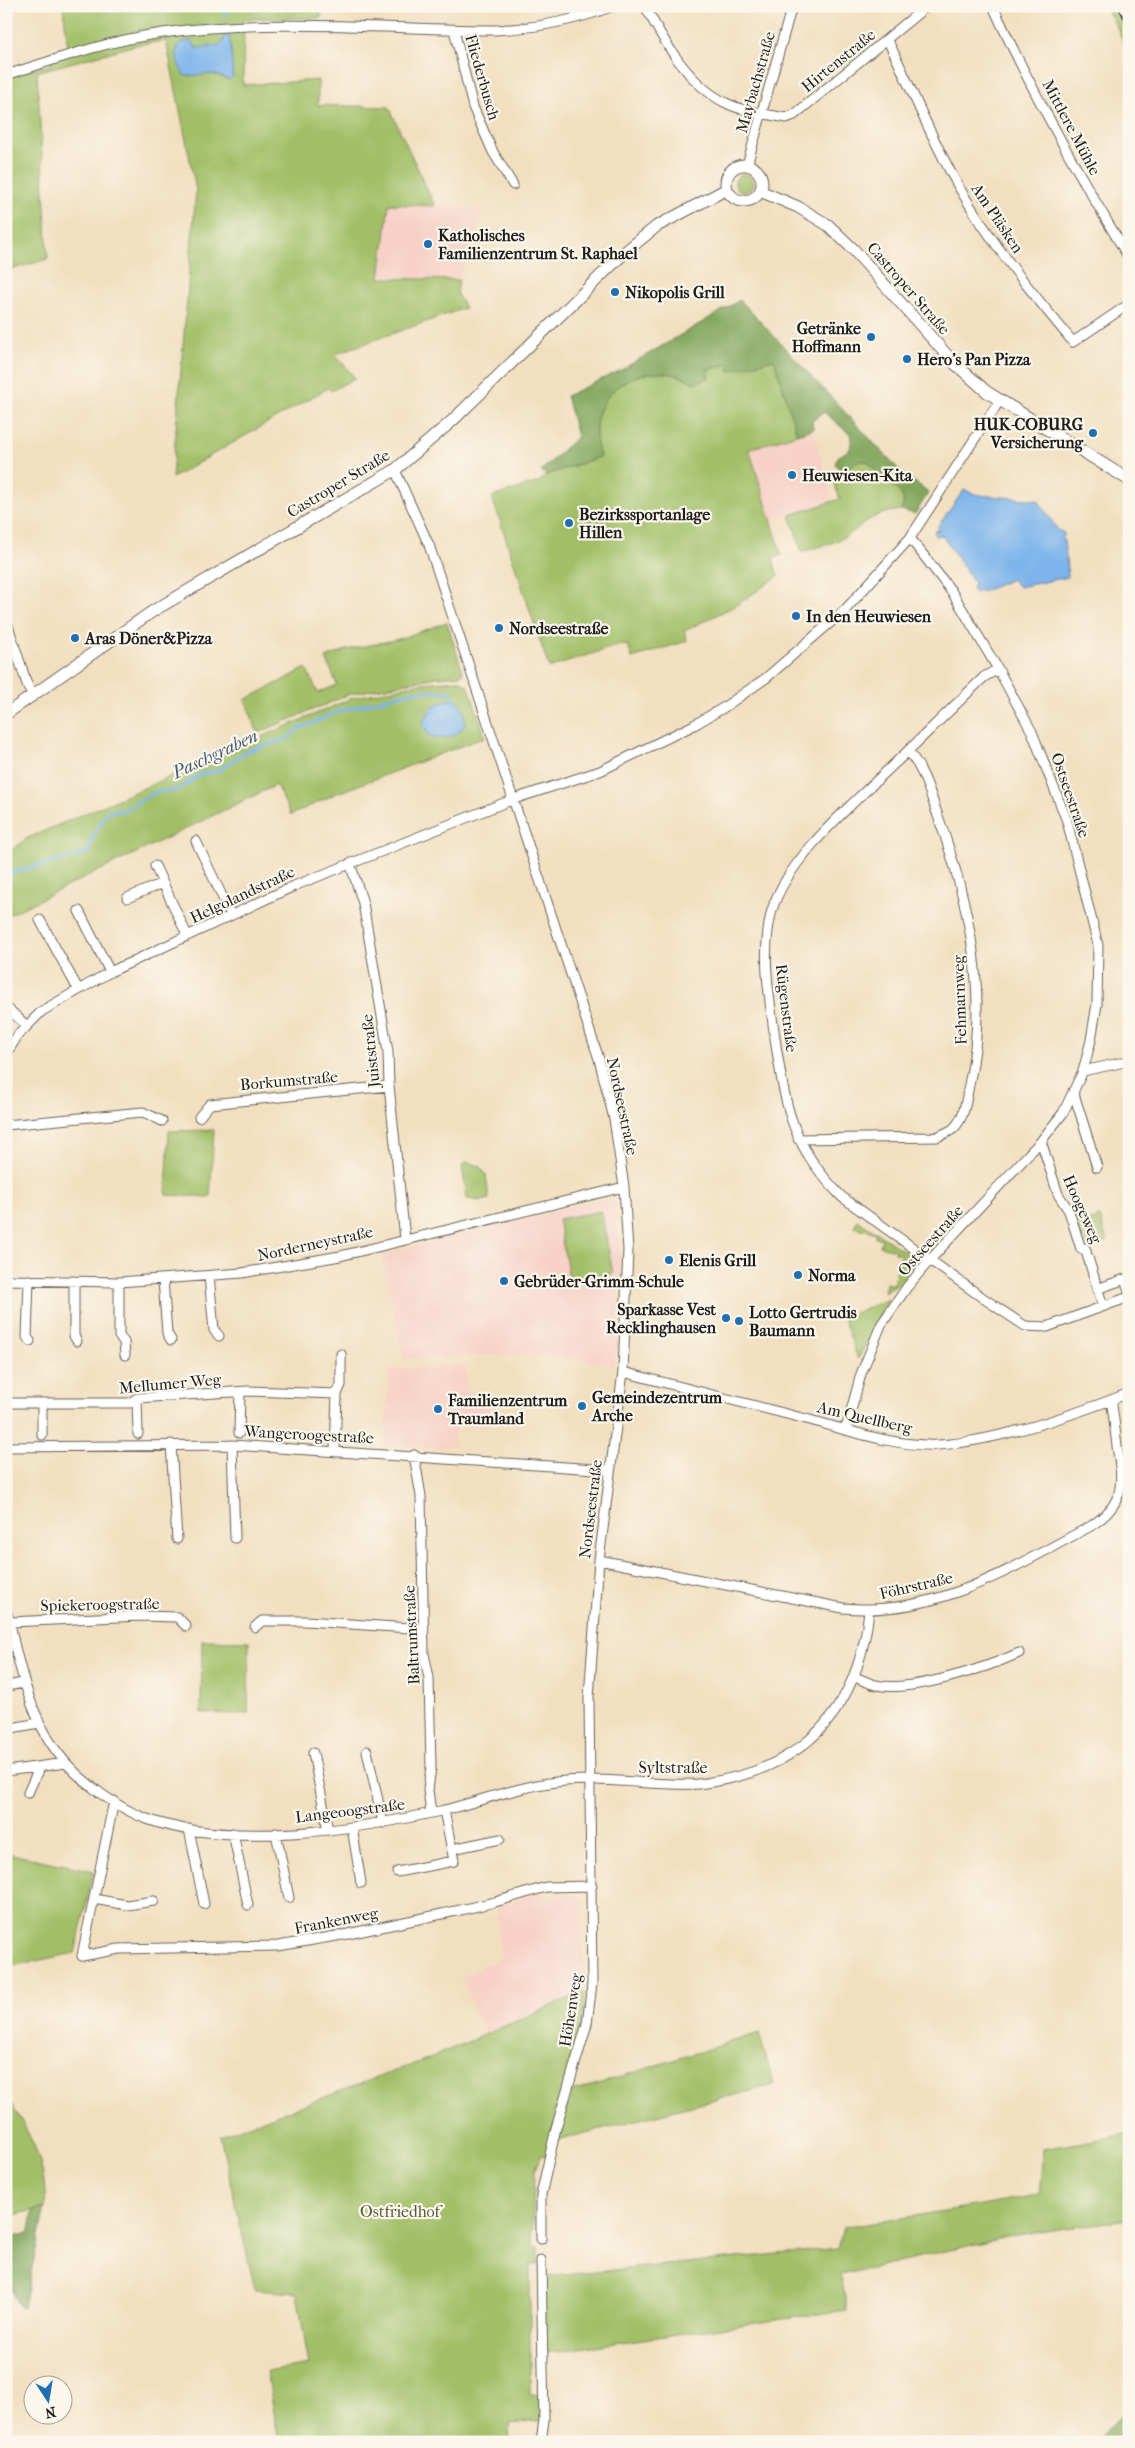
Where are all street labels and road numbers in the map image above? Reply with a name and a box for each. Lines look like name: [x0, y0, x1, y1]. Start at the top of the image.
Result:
street label: Hirtenstraße: [797, 25, 879, 96]
street label: Maybachstraße: [732, 29, 779, 135]
street label: Fliederbusch: [461, 32, 504, 122]
street label: Mittlere Mühle: [1038, 76, 1105, 178]
street label: Am Pläsken: [967, 179, 1028, 257]
street label: Castroper Straße: [863, 238, 954, 339]
street label: Castroper Straße: [284, 445, 393, 522]
street label: Ostseestraße: [1047, 750, 1094, 840]
street label: Helgolandstraße: [187, 862, 298, 927]
street label: Fehmarnweg: [948, 954, 971, 1045]
street label: Rügenstraße: [772, 963, 801, 1053]
street label: Juiststraße: [357, 1013, 384, 1091]
street label: Nordseestraße: [603, 1056, 642, 1157]
street label: Borkumstraße: [239, 1067, 339, 1094]
street label: Hoogeweg: [1059, 1172, 1106, 1247]
street label: Ostseestraße: [894, 1201, 967, 1280]
street label: Norderneystraße: [256, 1222, 375, 1265]
street label: Mellumer Weg: [118, 1370, 222, 1397]
street label: Am Quellberg: [815, 1397, 915, 1438]
street label: Wangeroogestraße: [243, 1422, 374, 1447]
street label: Nordseestraße: [575, 1458, 606, 1560]
street label: Föhrstraße: [878, 1568, 955, 1603]
street label: Baltrumstraße: [399, 1585, 424, 1685]
street label: Spiekeroogstraße: [40, 1594, 160, 1615]
street label: Syltstraße: [639, 1758, 708, 1777]
street label: Langeoogstraße: [294, 1794, 406, 1827]
street label: Frankenweg: [293, 1903, 380, 1938]
street label: Höhenweg: [555, 1971, 586, 2048]

